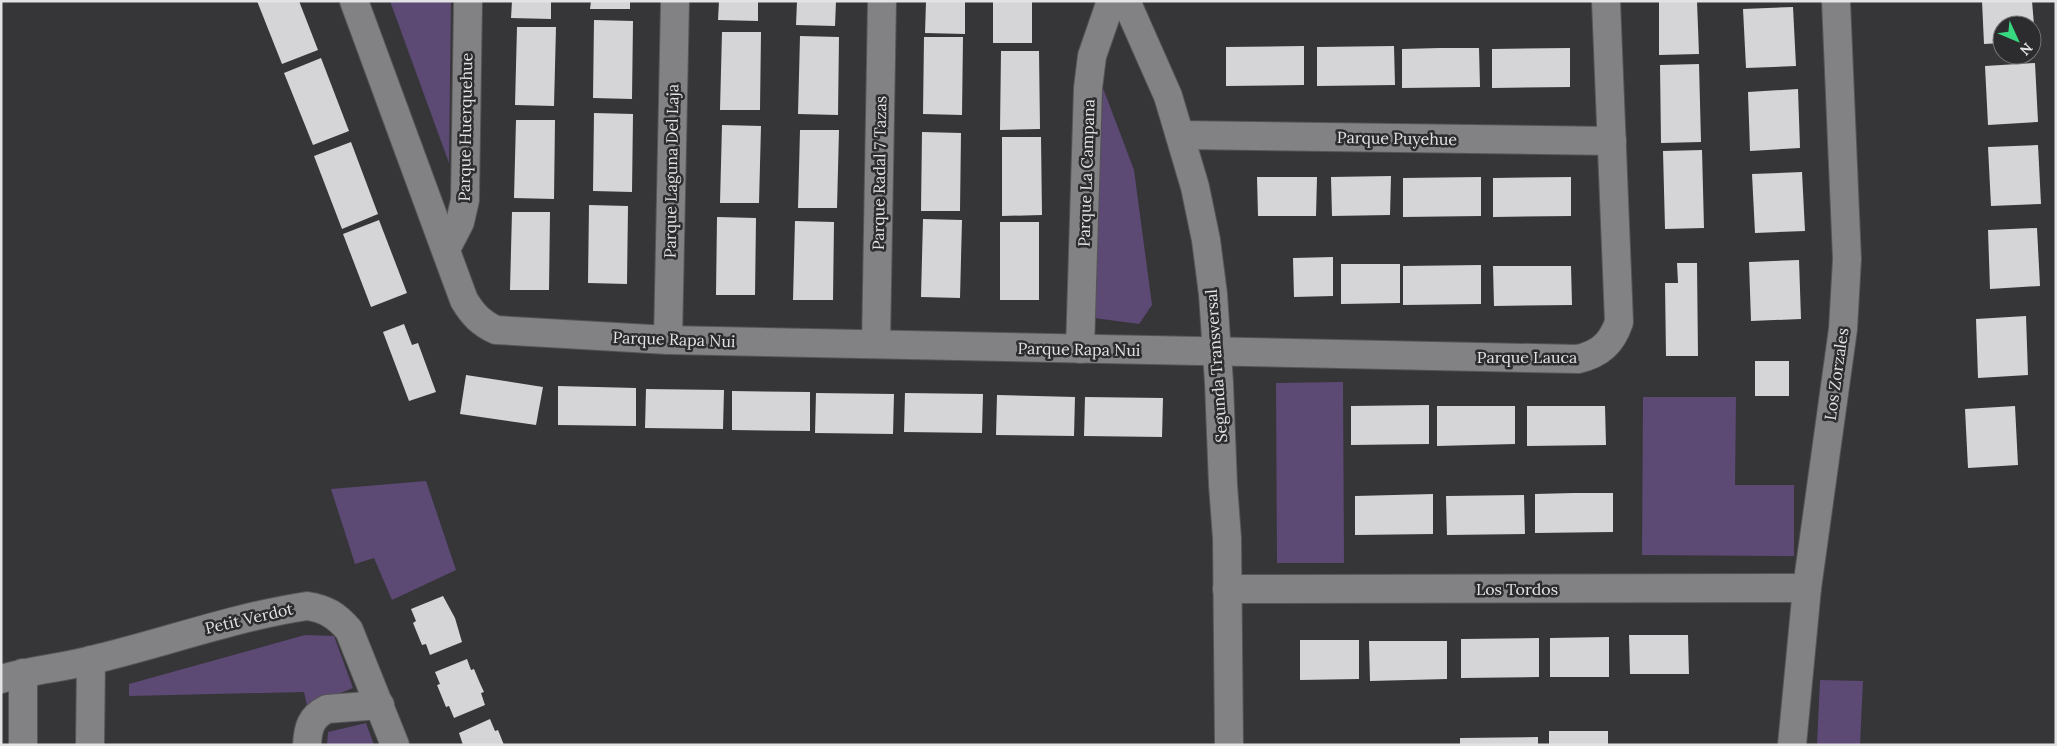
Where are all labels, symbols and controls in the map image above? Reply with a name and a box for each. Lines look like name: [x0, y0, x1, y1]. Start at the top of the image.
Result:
north arrow: [1992, 15, 2042, 65]
text: N: [2016, 39, 2037, 59]
street label: Parque Huerquehue: [454, 52, 476, 202]
street label: Parque Laguna Del Laja: [659, 84, 683, 258]
street label: Parque Radal 7 Tazas: [868, 96, 890, 250]
street label: Parque La Campana: [1073, 99, 1099, 247]
street label: Parque Puyehue: [1337, 127, 1458, 149]
street label: Segunda Transversal: [1201, 289, 1231, 443]
street label: Los Zorzales: [1820, 326, 1852, 422]
street label: Parque Rapa Nui: [612, 327, 736, 351]
street label: Parque Rapa Nui: [1017, 338, 1141, 360]
street label: Parque Lauca: [1477, 347, 1577, 367]
street label: Los Tordos: [1476, 579, 1558, 599]
street label: Petit Verdot: [203, 598, 296, 638]

